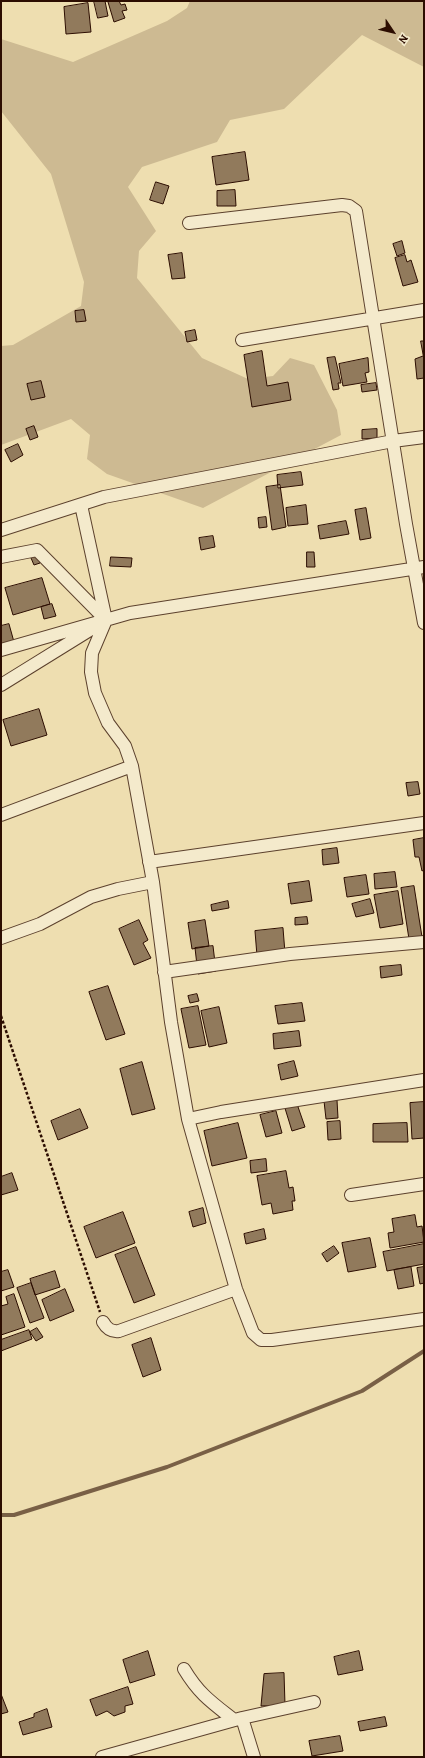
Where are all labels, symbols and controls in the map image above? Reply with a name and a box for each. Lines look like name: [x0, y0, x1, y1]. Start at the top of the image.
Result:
north arrow: [373, 12, 413, 52]
text: N: [395, 32, 412, 47]

